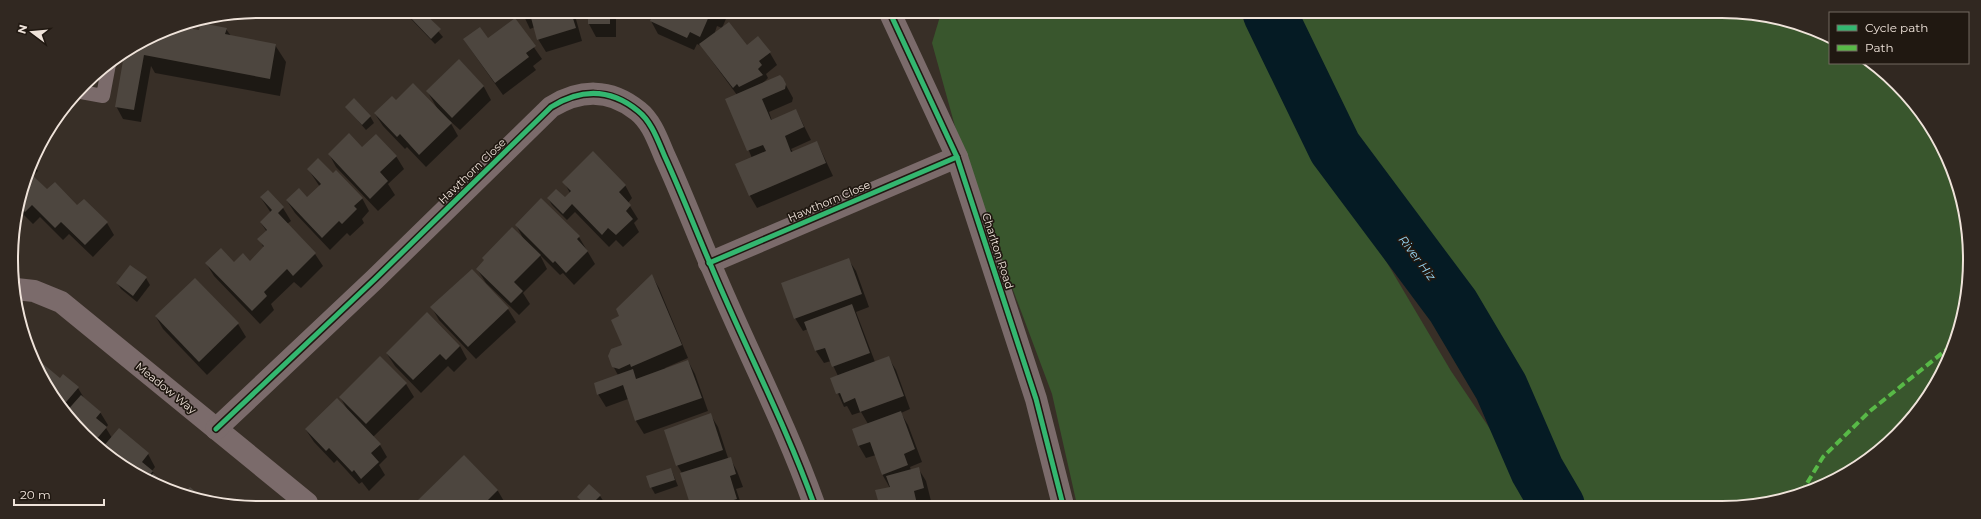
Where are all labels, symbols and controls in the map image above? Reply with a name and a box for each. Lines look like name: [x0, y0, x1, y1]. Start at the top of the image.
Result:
north arrow: [12, 12, 52, 52]
legend: [1829, 12, 1969, 64]
text: Cycle path: [1865, 20, 1928, 35]
text: N: [14, 23, 30, 35]
text: Path: [1865, 40, 1894, 55]
street label: Hawthorn Close: [435, 135, 509, 207]
street label: Hawthorn Close: [786, 177, 873, 225]
street label: Charlton Road: [979, 211, 1017, 291]
water label: River Hiz: [1396, 232, 1440, 284]
street label: Meadow Way: [133, 359, 199, 417]
scale bar: [14, 481, 104, 507]
text: 20 m: [20, 487, 51, 502]

